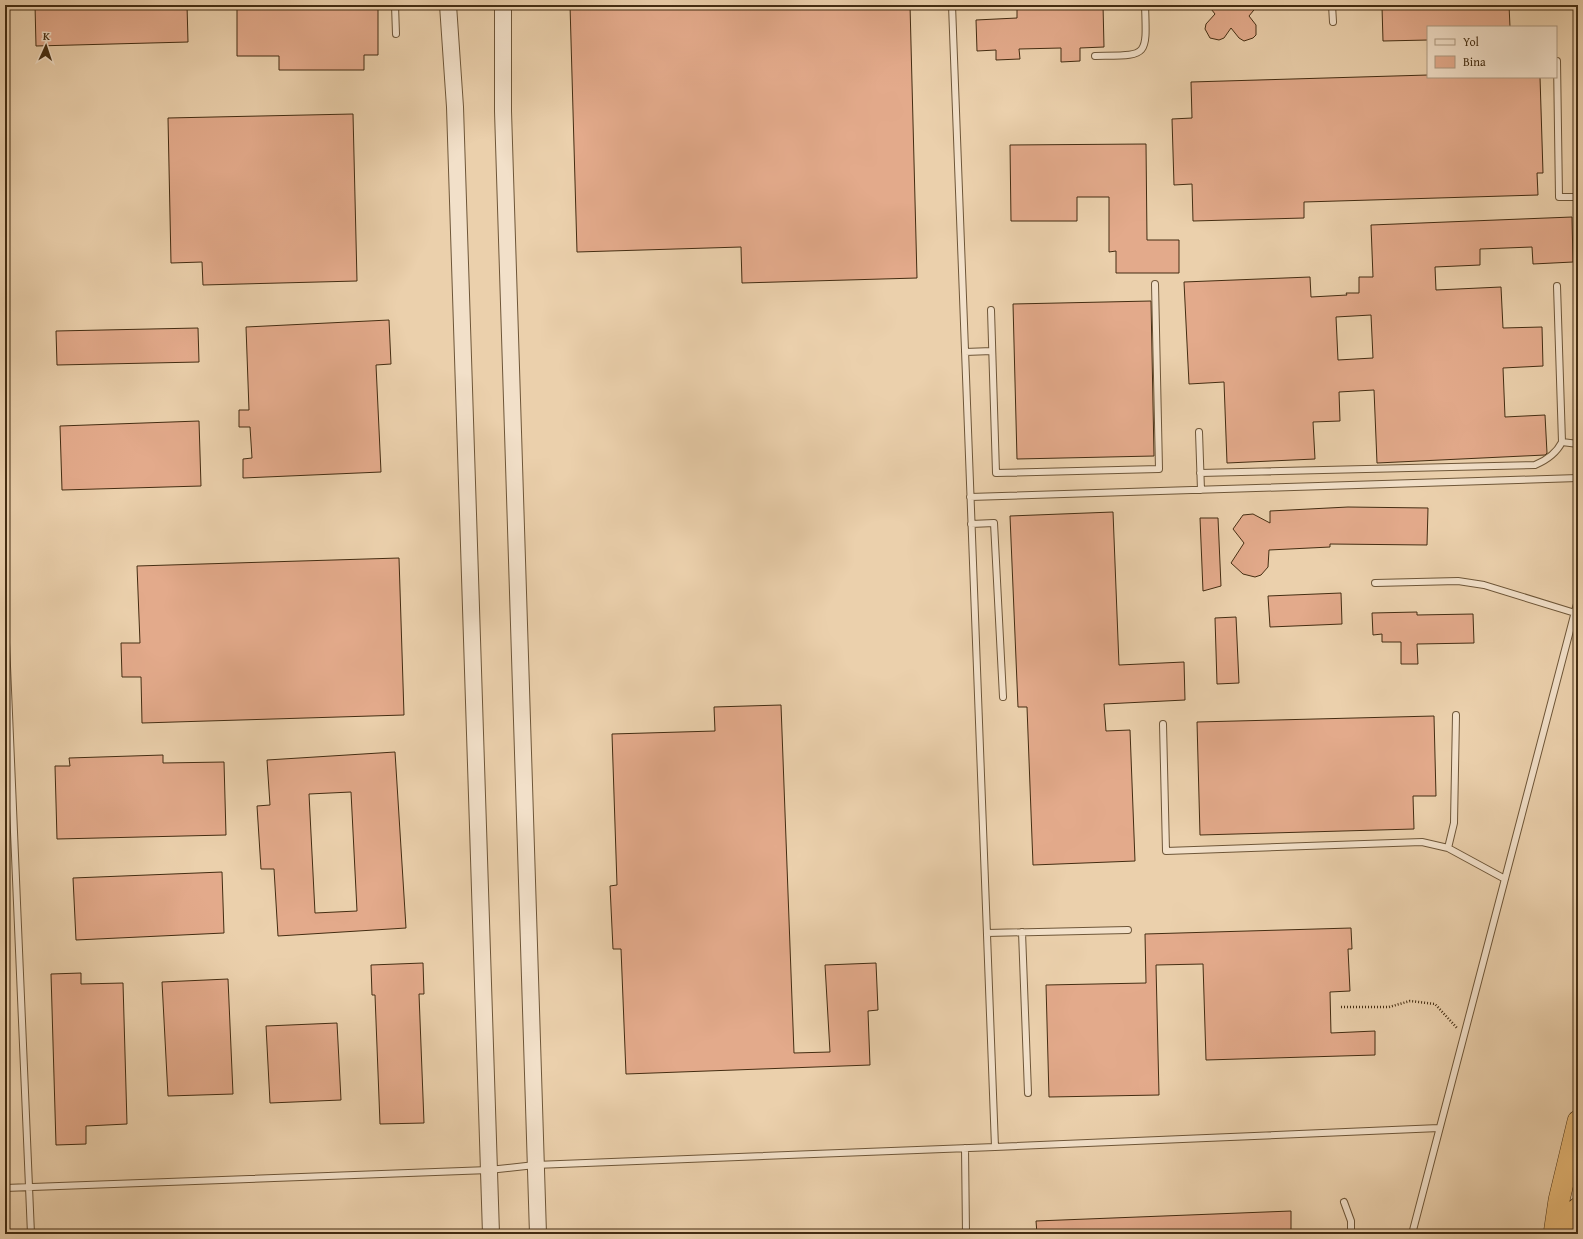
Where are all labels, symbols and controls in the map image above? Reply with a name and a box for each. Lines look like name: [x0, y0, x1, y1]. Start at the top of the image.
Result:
north arrow: [26, 26, 66, 66]
legend: [1427, 26, 1557, 78]
text: K: [43, 28, 50, 44]
text: Yol: [1463, 33, 1480, 50]
text: Bina: [1463, 53, 1486, 70]

